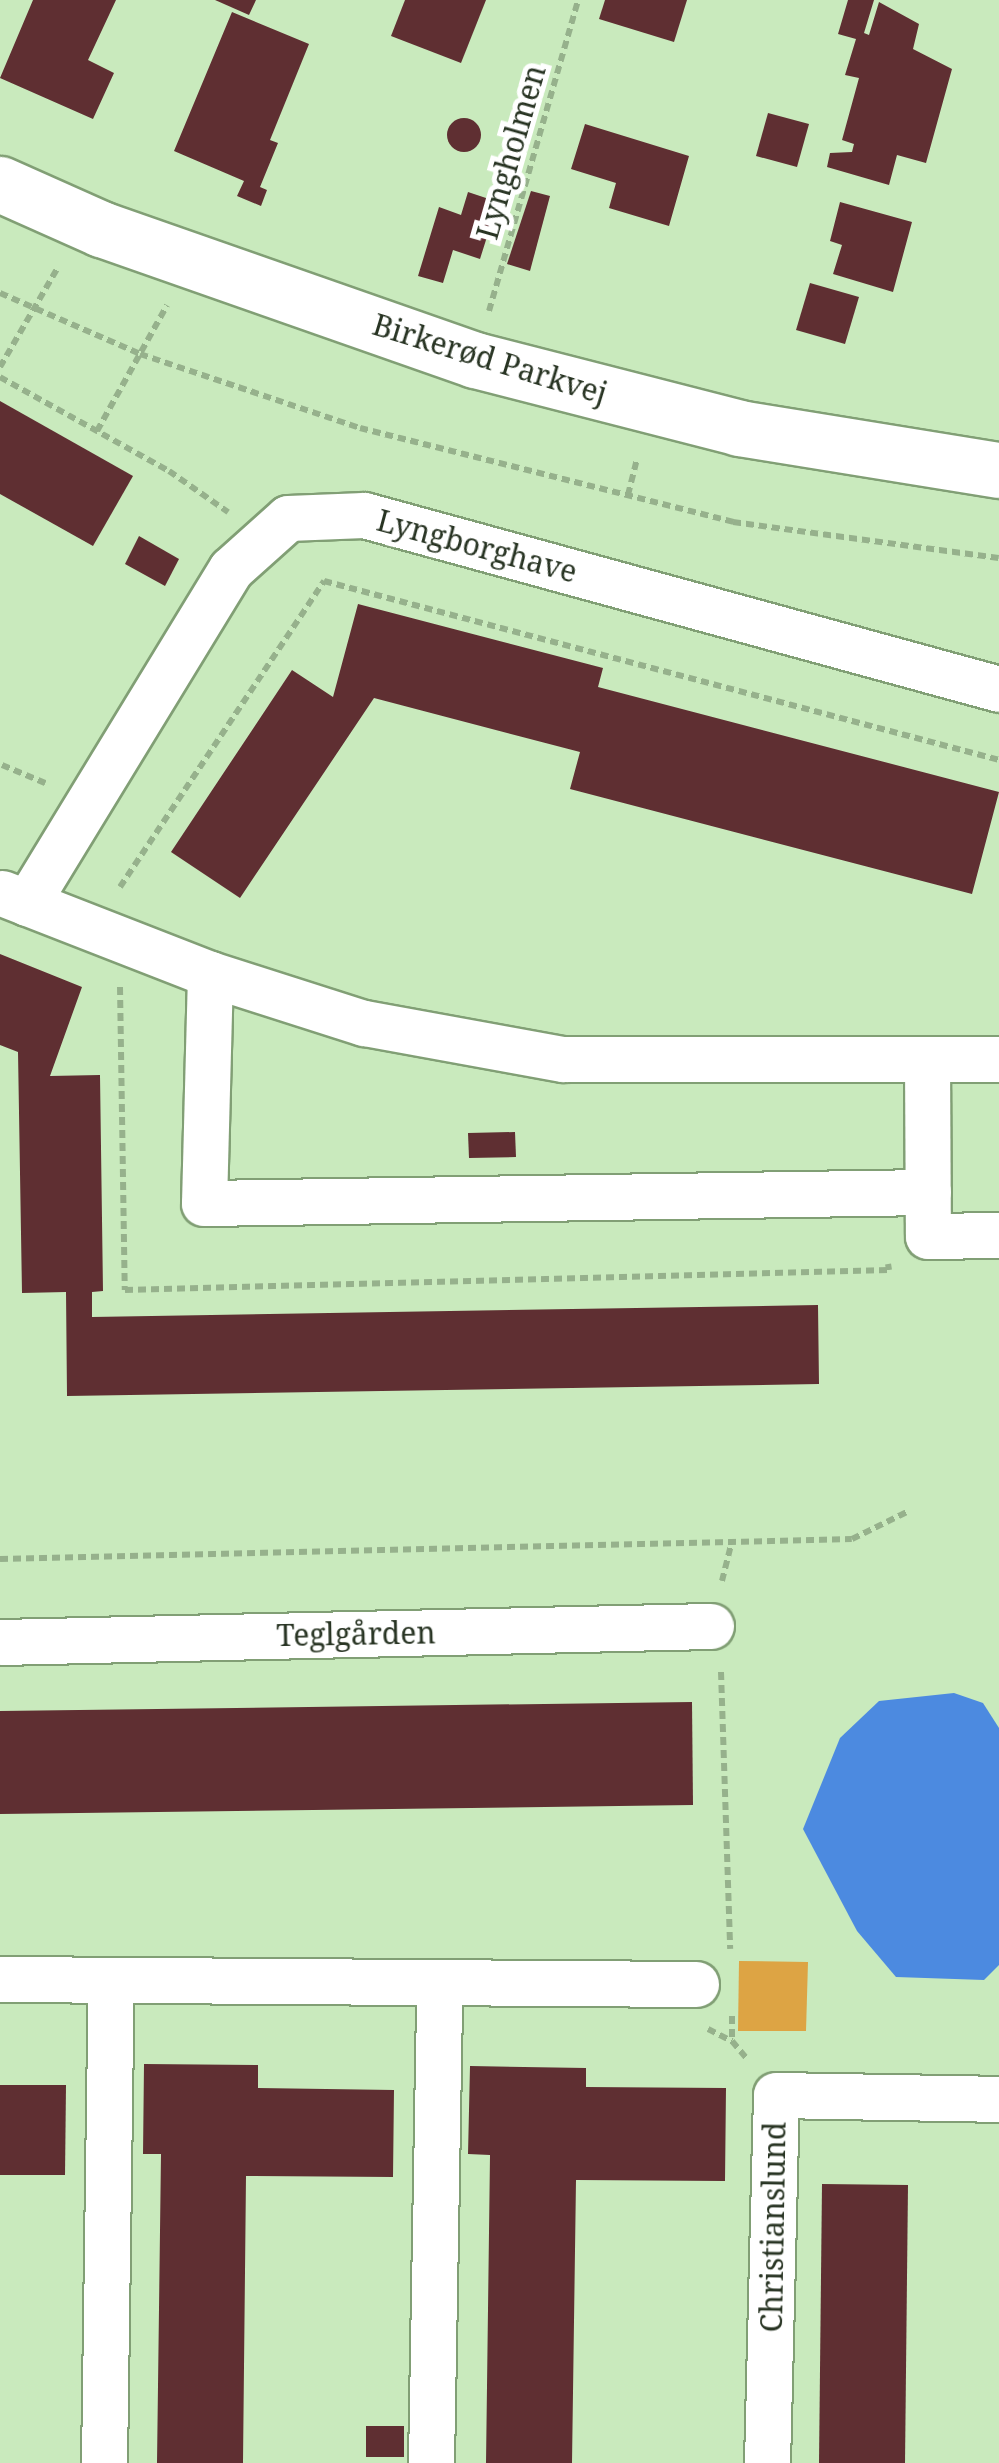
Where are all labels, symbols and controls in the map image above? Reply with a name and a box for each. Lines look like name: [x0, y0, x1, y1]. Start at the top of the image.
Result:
street label: Lyngholmen: [469, 61, 553, 243]
street label: Birkerød Parkvej: [368, 306, 612, 412]
street label: Lyngborghave: [373, 502, 581, 590]
street label: Teglgården: [276, 1615, 436, 1653]
street label: Christianslund: [753, 2121, 793, 2333]

